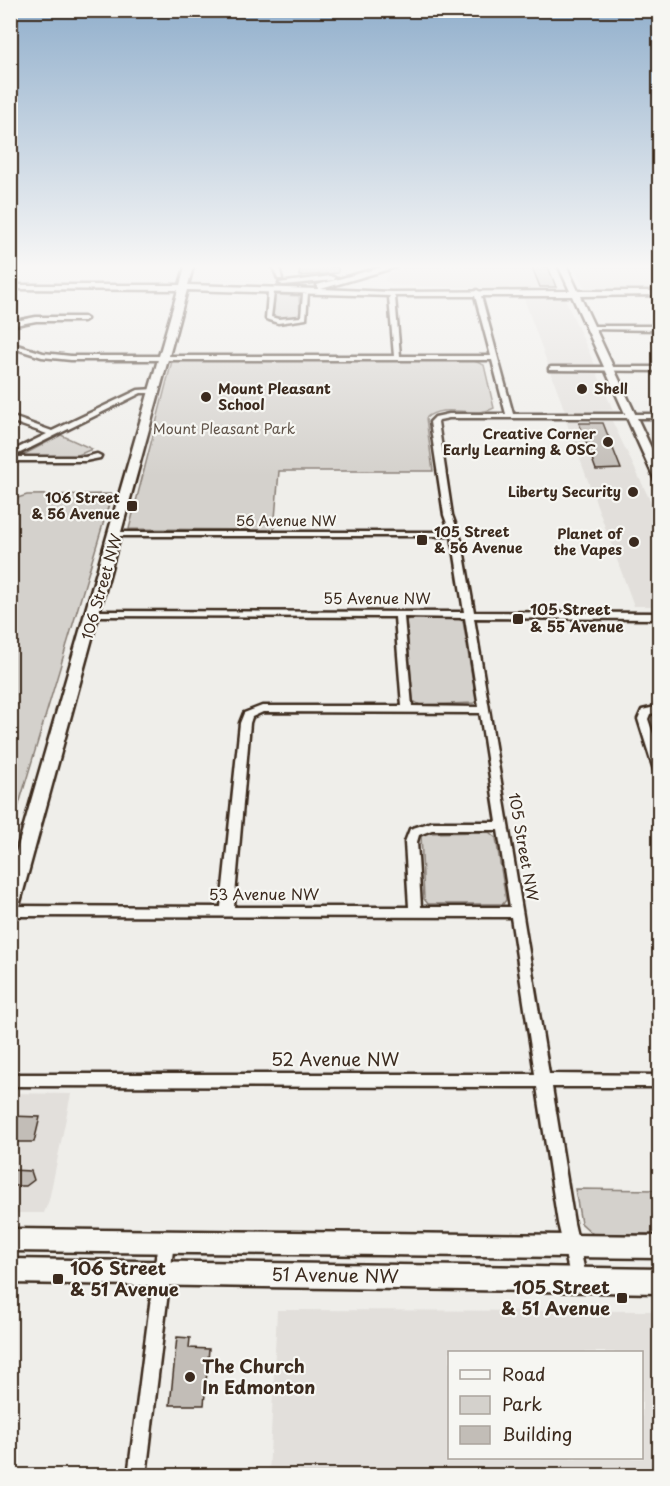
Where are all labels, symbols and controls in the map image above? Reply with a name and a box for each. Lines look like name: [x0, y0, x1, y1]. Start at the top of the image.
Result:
place label: Mount Pleasant School: [218, 378, 331, 415]
place label: Shell: [594, 378, 628, 399]
marker: Shell: [575, 382, 589, 396]
marker: Mount Pleasant School: [199, 390, 213, 404]
park label: Mount Pleasant Park: [153, 418, 296, 439]
place label: Creative Corner Early Learning & OSC: [443, 423, 597, 460]
marker: Creative Corner Early Learning & OSC: [601, 435, 615, 449]
place label: Liberty Security: [508, 481, 621, 502]
marker: Liberty Security: [626, 485, 640, 499]
place label: 106 Street & 56 Avenue: [31, 487, 120, 524]
marker: 106 Street & 56 Avenue: [125, 499, 139, 513]
street label: 56 Avenue NW: [236, 510, 337, 531]
place label: 105 Street & 56 Avenue: [434, 521, 523, 558]
place label: Planet of the Vapes: [554, 523, 623, 560]
street label: 106 Street NW: [74, 531, 127, 642]
marker: 105 Street & 56 Avenue: [415, 533, 429, 547]
marker: Planet of the Vapes: [627, 535, 641, 549]
street label: 55 Avenue NW: [323, 586, 431, 609]
place label: 105 Street & 55 Avenue: [530, 597, 624, 637]
marker: 105 Street & 55 Avenue: [511, 612, 525, 626]
street label: 105 Street NW: [504, 791, 545, 903]
street label: 53 Avenue NW: [209, 882, 319, 905]
street label: 52 Avenue NW: [271, 1045, 400, 1072]
place label: 106 Street & 51 Avenue: [70, 1254, 179, 1302]
street label: 51 Avenue NW: [271, 1260, 399, 1289]
marker: 106 Street & 51 Avenue: [51, 1272, 65, 1286]
place label: 105 Street & 51 Avenue: [501, 1273, 610, 1321]
marker: 105 Street & 51 Avenue: [615, 1291, 629, 1305]
legend: [448, 1351, 643, 1459]
place label: The Church In Edmonton: [202, 1352, 315, 1400]
text: Road: [502, 1360, 546, 1387]
marker: The Church In Edmonton: [183, 1370, 197, 1384]
text: Park: [502, 1390, 542, 1417]
text: Building: [502, 1420, 572, 1447]

